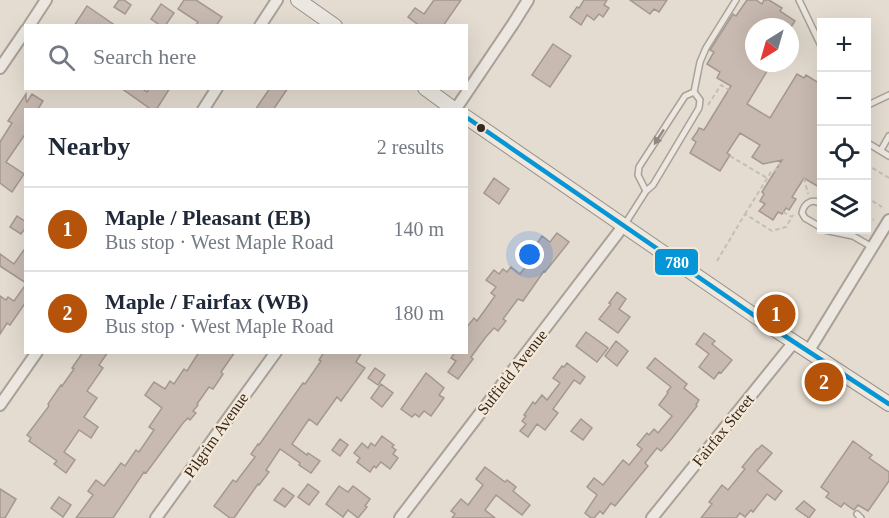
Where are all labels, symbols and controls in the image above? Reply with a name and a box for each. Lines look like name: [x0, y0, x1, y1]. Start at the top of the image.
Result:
north arrow: [745, 18, 799, 72]
map controls: [817, 18, 871, 234]
button: +: [817, 18, 871, 72]
search box: [24, 24, 468, 90]
icon: search: [45, 41, 78, 74]
text: Search here: [93, 44, 196, 69]
button: −: [817, 72, 871, 126]
unlabelled marker: [475, 122, 487, 134]
button: locate: [817, 126, 871, 180]
one-way arrow: [653, 129, 664, 145]
text: Nearby: [48, 132, 130, 161]
text: 2 results: [377, 136, 444, 158]
button: layers: [817, 180, 871, 234]
text: Maple / Pleasant (EB): [105, 205, 311, 230]
text: 1: [63, 218, 73, 240]
text: 140 m: [393, 218, 444, 240]
text: Bus stop · West Maple Road: [105, 231, 334, 253]
your location: [515, 240, 544, 269]
line badge: 780: [654, 248, 699, 276]
text: 780: [665, 254, 689, 271]
text: Maple / Fairfax (WB): [105, 289, 308, 314]
pin: 1: [756, 292, 796, 336]
text: 2: [63, 302, 73, 324]
text: 180 m: [393, 302, 444, 324]
text: Bus stop · West Maple Road: [105, 315, 334, 337]
street label: Suffield Avenue: [474, 326, 550, 418]
pin: 2: [804, 360, 844, 404]
street label: Pilgrim Avenue: [180, 389, 252, 481]
street label: Fairfax Street: [689, 390, 757, 469]

